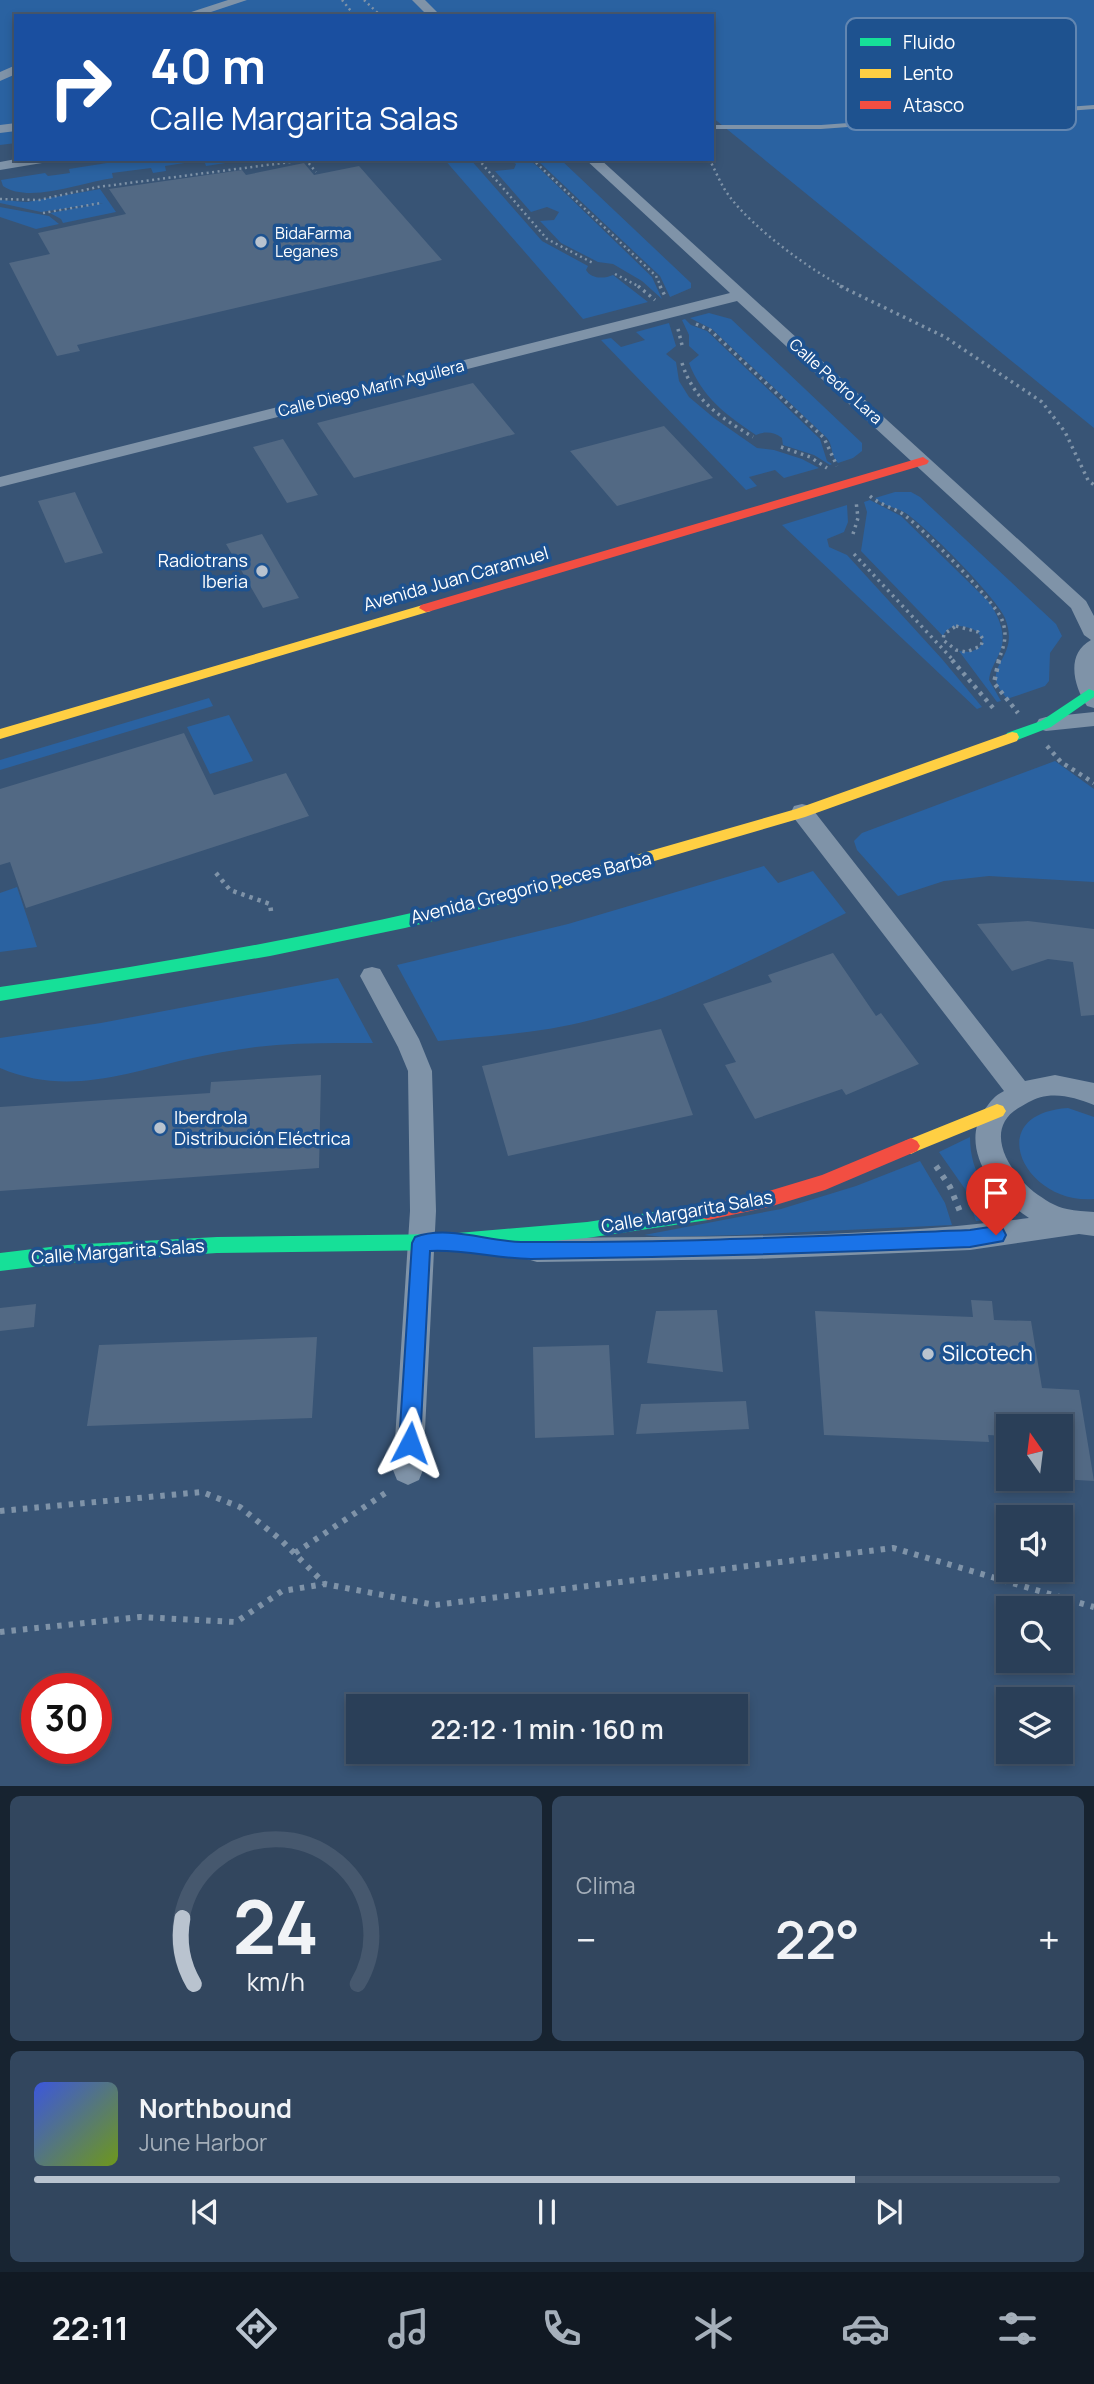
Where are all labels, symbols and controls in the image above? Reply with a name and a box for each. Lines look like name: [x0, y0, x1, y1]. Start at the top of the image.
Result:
legend: [846, 18, 1076, 130]
text: Fluido: [903, 29, 955, 55]
text: 40 m: [150, 32, 266, 99]
icon: right: [35, 42, 126, 133]
text: Lento: [903, 60, 953, 86]
text: Atasco: [903, 92, 964, 118]
text: Calle Margarita Salas: [150, 96, 459, 140]
place label: BidaFarma Leganes: [275, 222, 352, 262]
marker: BidaFarma Leganes: [253, 234, 269, 250]
street label: Calle Pedro Lara: [785, 333, 887, 429]
street label: Calle Diego Marín Aguilera: [276, 354, 466, 422]
street label: Avenida Juan Caramuel: [360, 540, 551, 616]
place label: Radiotrans Iberia: [158, 548, 248, 593]
marker: Radiotrans Iberia: [254, 563, 270, 579]
street label: Avenida Gregorio Peces Barba: [408, 845, 654, 929]
place label: Iberdrola Distribución Eléctrica: [174, 1105, 351, 1150]
marker: Iberdrola Distribución Eléctrica: [152, 1120, 168, 1136]
pin: [966, 1163, 1026, 1235]
icon: arrive: [977, 1174, 1015, 1212]
street label: Calle Margarita Salas: [599, 1184, 774, 1238]
street label: Calle Margarita Salas: [31, 1233, 205, 1269]
place label: Silcotech: [942, 1339, 1033, 1367]
marker: Silcotech: [920, 1346, 936, 1362]
position arrow: [373, 1406, 447, 1480]
north arrow: [996, 1414, 1073, 1491]
map controls: [996, 1414, 1073, 1764]
button: sound: [996, 1505, 1073, 1582]
button: search: [996, 1596, 1073, 1673]
speed limit sign: 30: [21, 1673, 112, 1764]
button: layers: [996, 1687, 1073, 1764]
text: 22:12 · 1 min · 160 m: [430, 1711, 664, 1747]
text: Clima: [576, 1869, 635, 1901]
text: 24: [233, 1877, 319, 1977]
text: 22°: [775, 1904, 860, 1975]
text: −: [576, 1913, 597, 1965]
text: +: [1038, 1913, 1060, 1965]
text: km/h: [247, 1964, 305, 1999]
text: Northbound: [139, 2090, 292, 2126]
text: June Harbor: [139, 2126, 267, 2158]
icon: previous: [186, 2193, 224, 2231]
icon: pause: [528, 2193, 566, 2231]
icon: next: [870, 2193, 908, 2231]
icon: directions: [232, 2304, 281, 2353]
icon: music: [384, 2304, 433, 2353]
icon: phone: [537, 2304, 586, 2353]
icon: climate: [689, 2304, 738, 2353]
icon: car: [841, 2304, 890, 2353]
icon: filters: [993, 2304, 1042, 2353]
text: 22:11: [52, 2306, 129, 2350]

